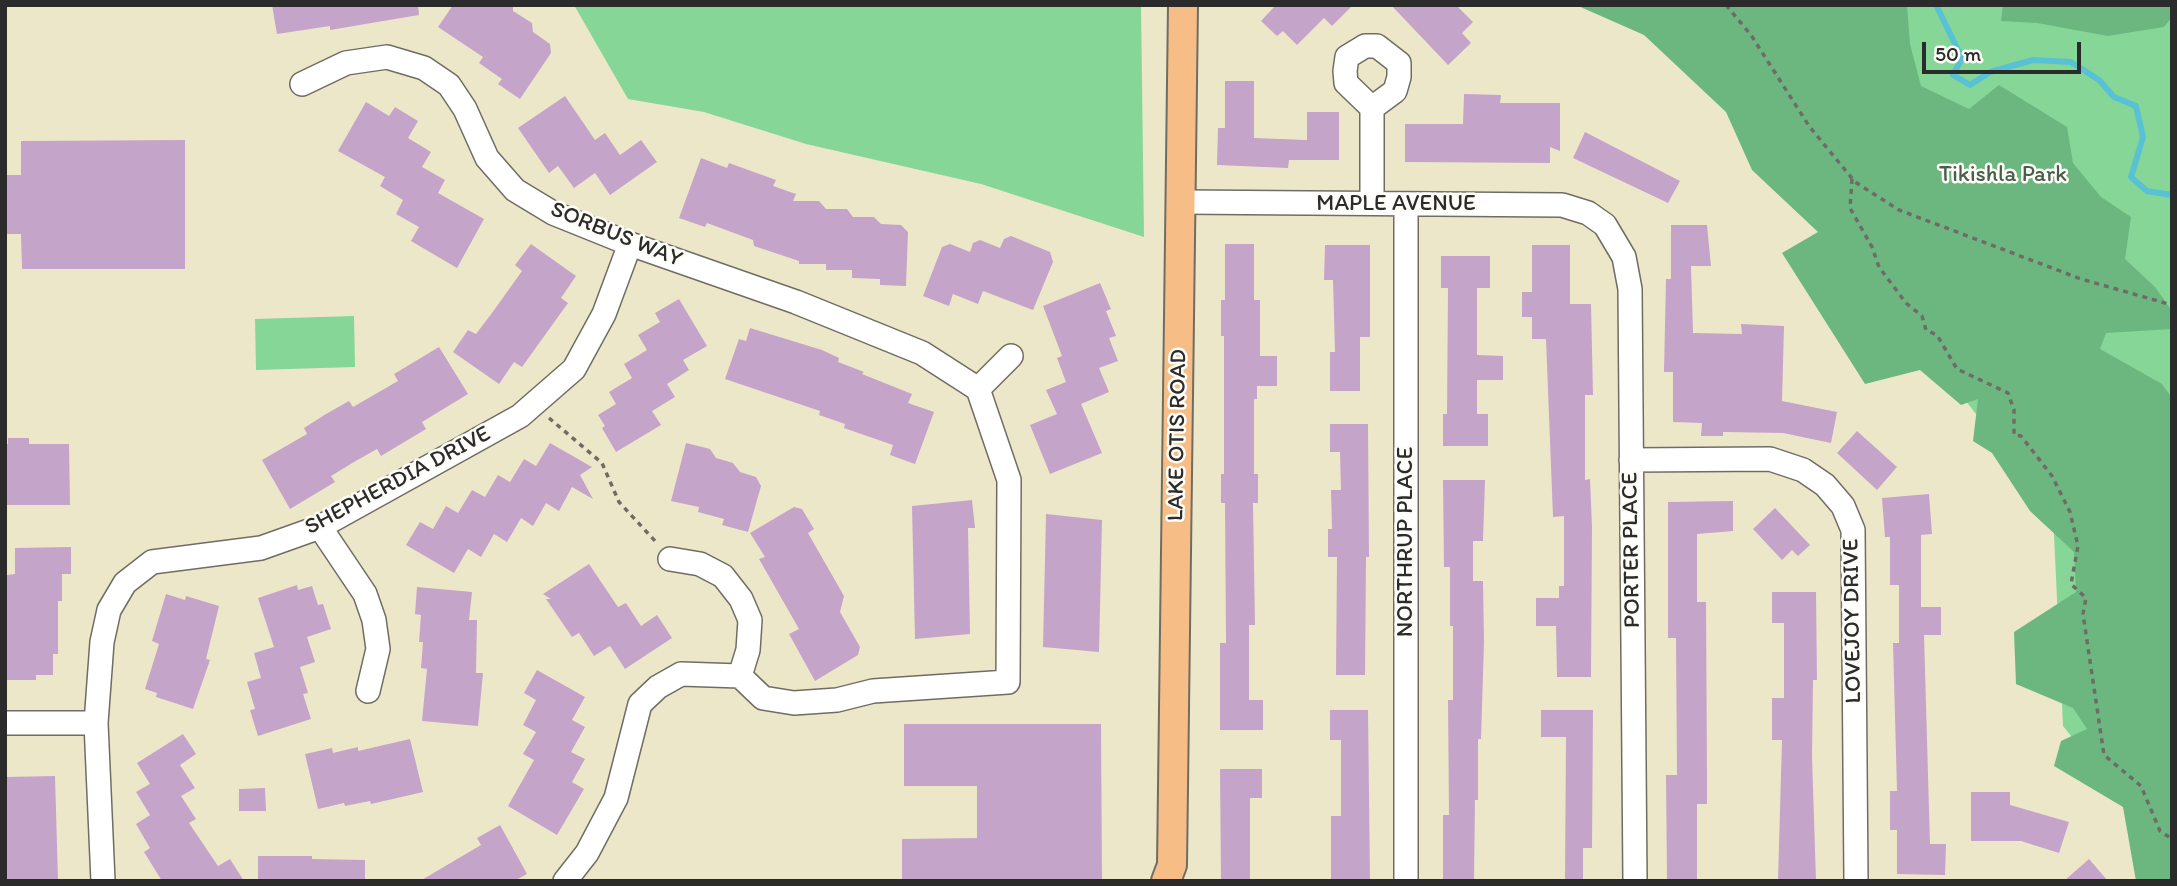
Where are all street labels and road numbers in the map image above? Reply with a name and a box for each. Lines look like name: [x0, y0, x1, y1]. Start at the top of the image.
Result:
street label: MAPLE AVENUE: [1316, 190, 1476, 218]
street label: SORBUS WAY: [546, 196, 686, 274]
street label: LAKE OTIS ROAD: [1163, 349, 1193, 521]
street label: SHEPHERDIA DRIVE: [300, 420, 496, 542]
street label: NORTHRUP PLACE: [1392, 447, 1420, 637]
street label: PORTER PLACE: [1617, 472, 1647, 628]
street label: LOVEJOY DRIVE: [1838, 538, 1868, 704]

